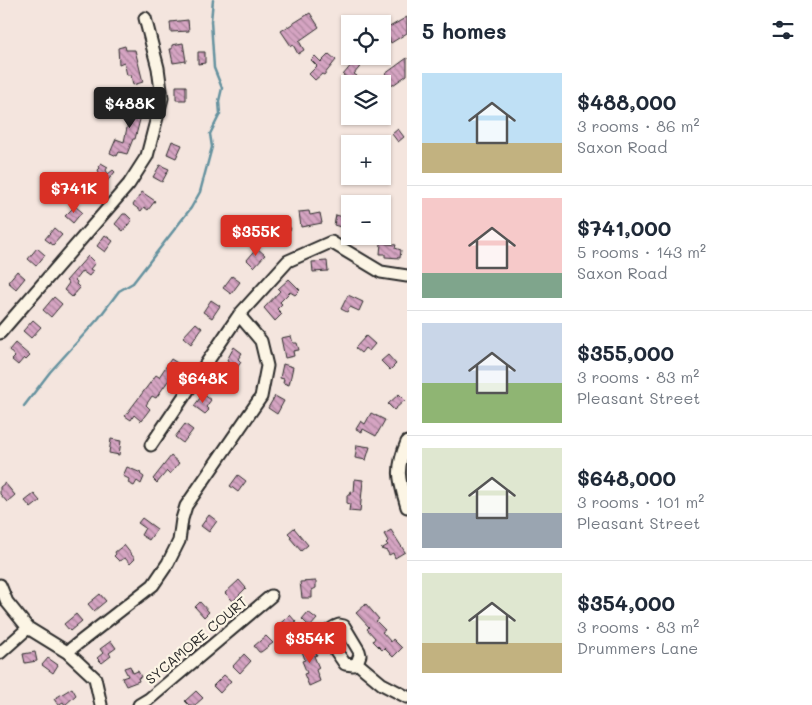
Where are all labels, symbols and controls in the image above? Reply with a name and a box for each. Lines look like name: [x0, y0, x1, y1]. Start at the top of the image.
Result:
map controls: [341, 15, 391, 245]
button: locate: [341, 15, 391, 65]
icon: filters: [769, 16, 797, 44]
text: 5 homes: [422, 17, 507, 44]
button: layers: [341, 75, 391, 125]
pin: $488K: [95, 86, 165, 129]
text: $488,000: [577, 88, 676, 115]
text: $488K: [105, 92, 155, 113]
icon: home: [462, 93, 522, 153]
text: 3 rooms · 86 m²: [577, 115, 700, 136]
button: +: [341, 135, 391, 185]
text: Saxon Road: [577, 136, 667, 157]
pin: $741K: [39, 172, 109, 214]
text: $741K: [51, 177, 97, 198]
button: −: [341, 195, 391, 245]
pin: $355K: [221, 214, 291, 257]
text: $741,000: [577, 214, 671, 241]
icon: home: [462, 218, 522, 278]
text: $355K: [232, 220, 280, 241]
text: 5 rooms · 143 m²: [577, 241, 706, 262]
text: Saxon Road: [577, 262, 667, 283]
text: $355,000: [577, 339, 674, 366]
icon: home: [462, 343, 522, 403]
pin: $648K: [168, 362, 238, 404]
text: 3 rooms · 83 m²: [577, 366, 699, 387]
text: $648K: [178, 367, 228, 388]
text: Pleasant Street: [577, 387, 700, 408]
text: $648,000: [577, 464, 676, 491]
icon: home: [462, 468, 522, 528]
text: 3 rooms · 101 m²: [577, 491, 704, 512]
text: Pleasant Street: [577, 512, 700, 533]
text: $354,000: [577, 589, 675, 616]
street label: SYCAMORE COURT: [141, 592, 251, 688]
icon: home: [462, 593, 522, 653]
text: 3 rooms · 83 m²: [577, 616, 699, 637]
pin: $354K: [275, 622, 345, 664]
text: $354K: [285, 627, 335, 648]
text: Drummers Lane: [577, 637, 698, 658]

